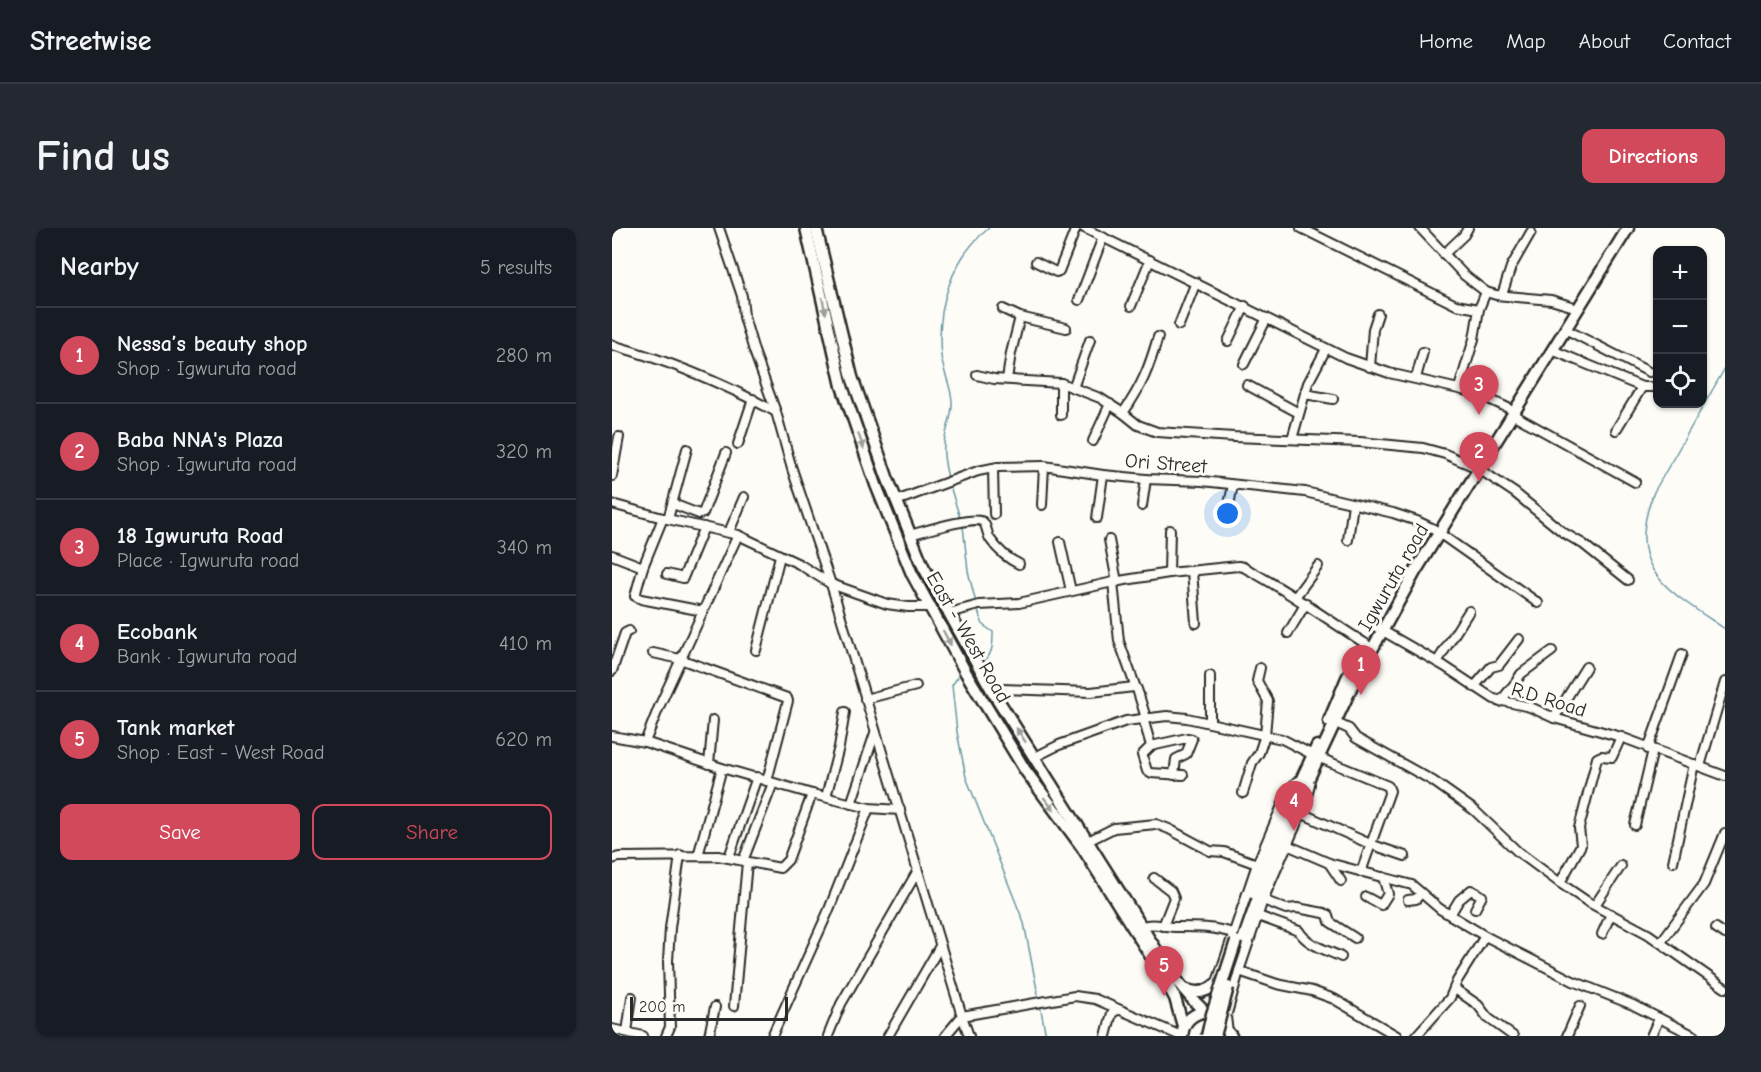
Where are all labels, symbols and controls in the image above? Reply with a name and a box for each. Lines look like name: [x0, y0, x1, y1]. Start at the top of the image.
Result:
text: Streetwise: [30, 25, 151, 57]
text: Home: [1419, 29, 1473, 53]
text: Map: [1506, 29, 1546, 53]
text: About: [1579, 29, 1630, 53]
text: Contact: [1663, 29, 1731, 53]
button: Directions: [1582, 129, 1725, 183]
text: Find us: [36, 132, 170, 181]
map controls: [1653, 246, 1707, 408]
button: +: [1653, 246, 1707, 300]
text: Nearby: [60, 252, 139, 282]
text: 5 results: [480, 256, 552, 279]
one-way arrow: [819, 296, 829, 315]
button: −: [1653, 300, 1707, 354]
text: Nessa’s beauty shop: [117, 331, 308, 357]
text: 1: [76, 344, 83, 367]
text: 280 m: [496, 344, 552, 367]
button: locate: [1653, 354, 1707, 408]
text: Shop · Igwuruta road: [117, 357, 297, 380]
pin: 3: [1460, 366, 1498, 415]
text: Baba NNA's Plaza: [117, 427, 283, 453]
one-way arrow: [857, 432, 867, 450]
pin: 2: [1460, 432, 1498, 482]
text: 2: [75, 440, 84, 463]
text: 320 m: [496, 440, 552, 463]
street label: Ori Street: [1124, 449, 1209, 478]
text: Shop · Igwuruta road: [117, 453, 297, 476]
your location: [1213, 499, 1242, 528]
street label: Igwuruta road: [1353, 520, 1433, 635]
text: 18 Igwuruta Road: [117, 523, 284, 549]
text: 3: [75, 536, 84, 559]
text: 340 m: [497, 536, 552, 559]
text: Place · Igwuruta road: [117, 549, 299, 572]
street label: East - West Road: [922, 568, 1015, 707]
text: Ecobank: [117, 619, 197, 645]
one-way arrow: [942, 630, 952, 647]
text: 4: [75, 632, 84, 655]
text: 410 m: [499, 632, 552, 655]
text: Bank · Igwuruta road: [117, 645, 297, 668]
pin: 1: [1342, 646, 1380, 695]
street label: R.D Road: [1508, 677, 1589, 722]
text: Tank market: [117, 715, 234, 741]
one-way arrow: [1015, 727, 1026, 743]
text: 5: [74, 728, 85, 751]
text: 620 m: [495, 728, 552, 751]
text: Shop · East - West Road: [117, 741, 325, 764]
pin: 4: [1274, 782, 1314, 831]
one-way arrow: [1043, 797, 1055, 812]
button: Save: [60, 804, 300, 860]
button: Share: [312, 804, 552, 860]
pin: 5: [1144, 946, 1184, 996]
scale bar: [630, 994, 788, 1022]
text: 200 m: [639, 998, 685, 1016]

